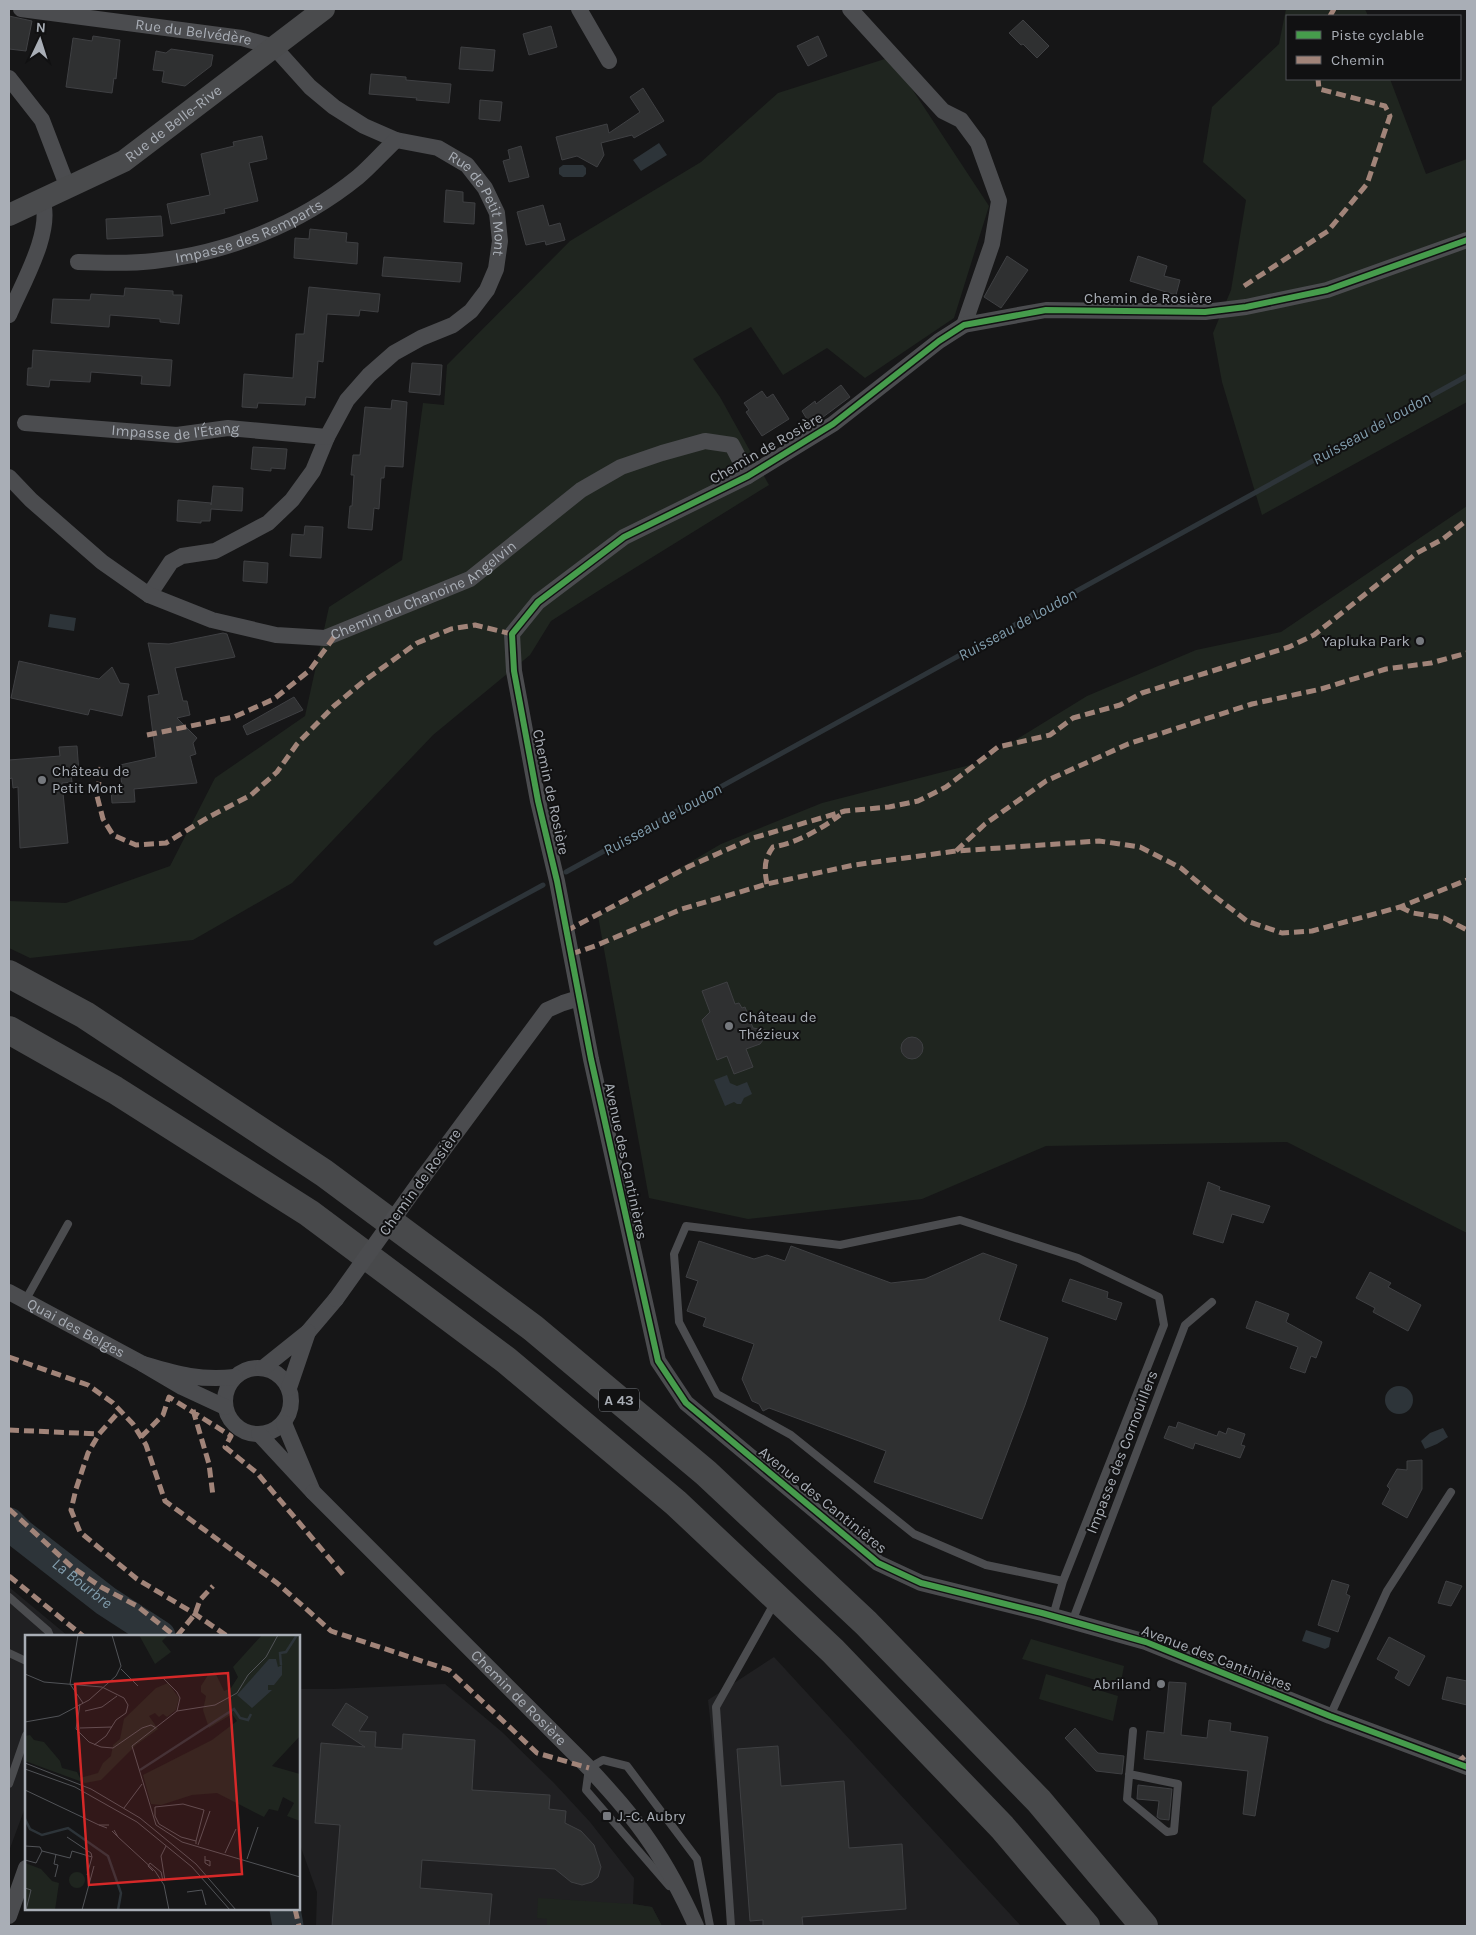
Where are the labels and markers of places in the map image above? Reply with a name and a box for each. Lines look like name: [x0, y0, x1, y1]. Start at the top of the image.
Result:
place label: Yapluka Park: [1322, 632, 1410, 650]
marker: Yapluka Park: [1414, 635, 1426, 647]
place label: Château de Petit Mont: [52, 762, 129, 797]
marker: Château de Petit Mont: [36, 774, 48, 786]
place label: Château de Thézieux: [739, 1008, 816, 1043]
marker: Château de Thézieux: [723, 1020, 735, 1032]
place label: Abriland: [1093, 1675, 1151, 1693]
marker: Abriland: [1155, 1678, 1167, 1690]
place label: J.-C. Aubry: [617, 1807, 685, 1825]
marker: J.-C. Aubry: [601, 1810, 613, 1822]

